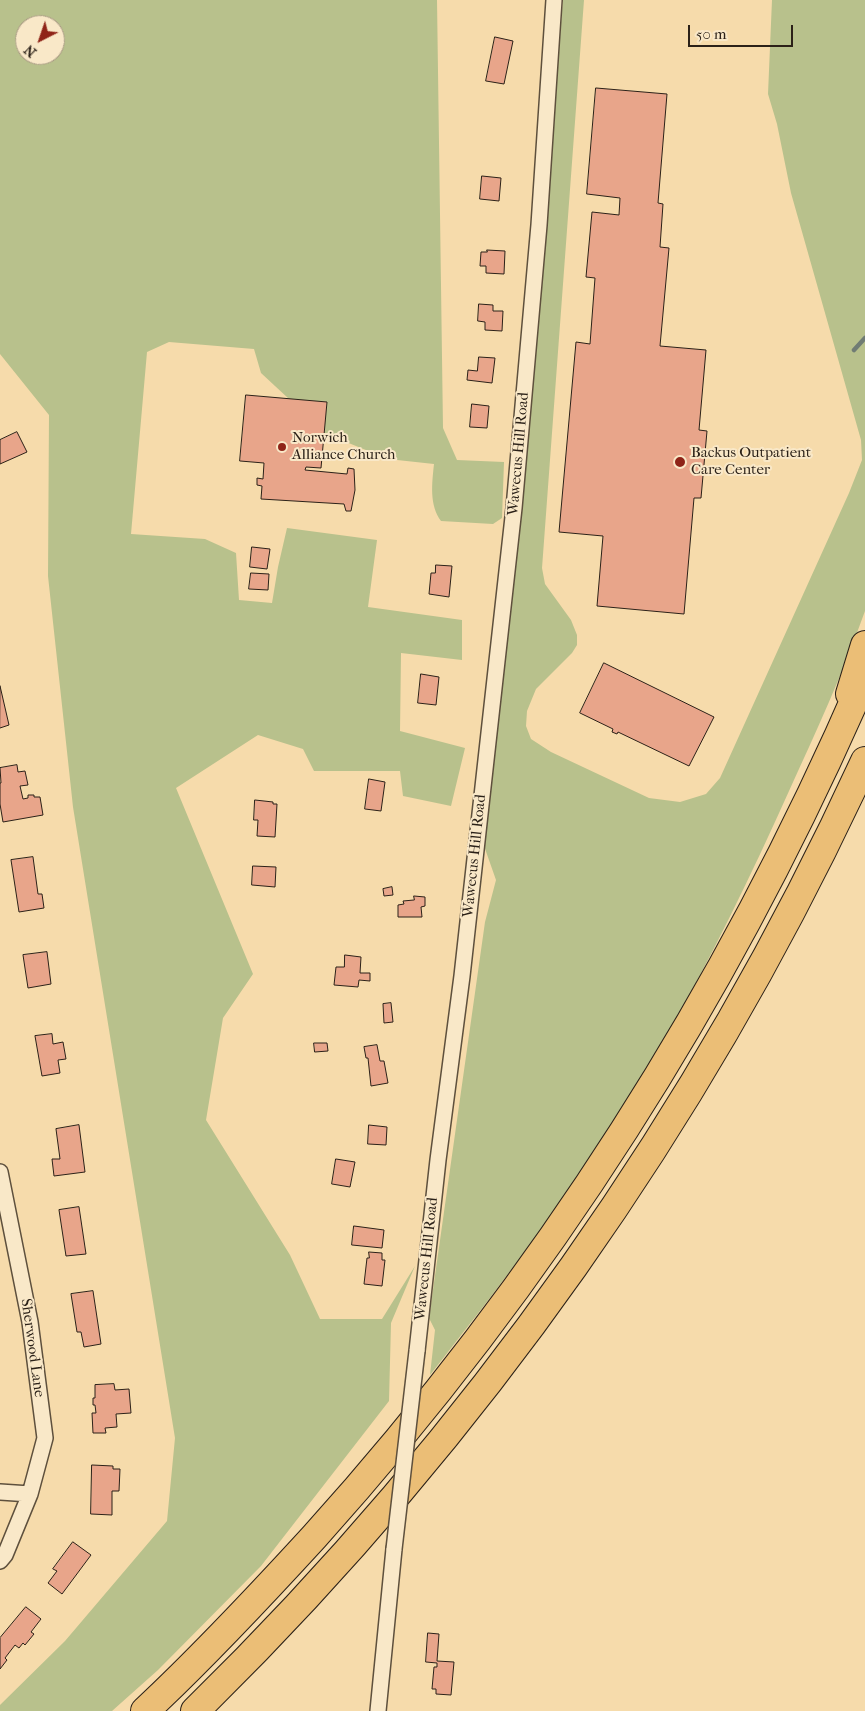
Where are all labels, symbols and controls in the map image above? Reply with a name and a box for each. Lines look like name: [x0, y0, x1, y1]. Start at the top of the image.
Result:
north arrow: [15, 15, 65, 65]
scale bar: [690, 15, 795, 47]
text: 50 m: [696, 25, 726, 43]
text: N: [21, 41, 40, 61]
street label: Wawecus Hill Road: [505, 392, 533, 516]
place label: Norwich Alliance Church: [292, 429, 395, 464]
marker: Norwich Alliance Church: [276, 441, 288, 453]
place label: Backus Outpatient Care Center: [691, 444, 811, 479]
marker: Backus Outpatient Care Center: [673, 455, 687, 469]
street label: Wawecus Hill Road: [460, 794, 490, 918]
street label: Wawecus Hill Road: [412, 1197, 442, 1321]
street label: Sherwood Lane: [16, 1297, 48, 1399]

